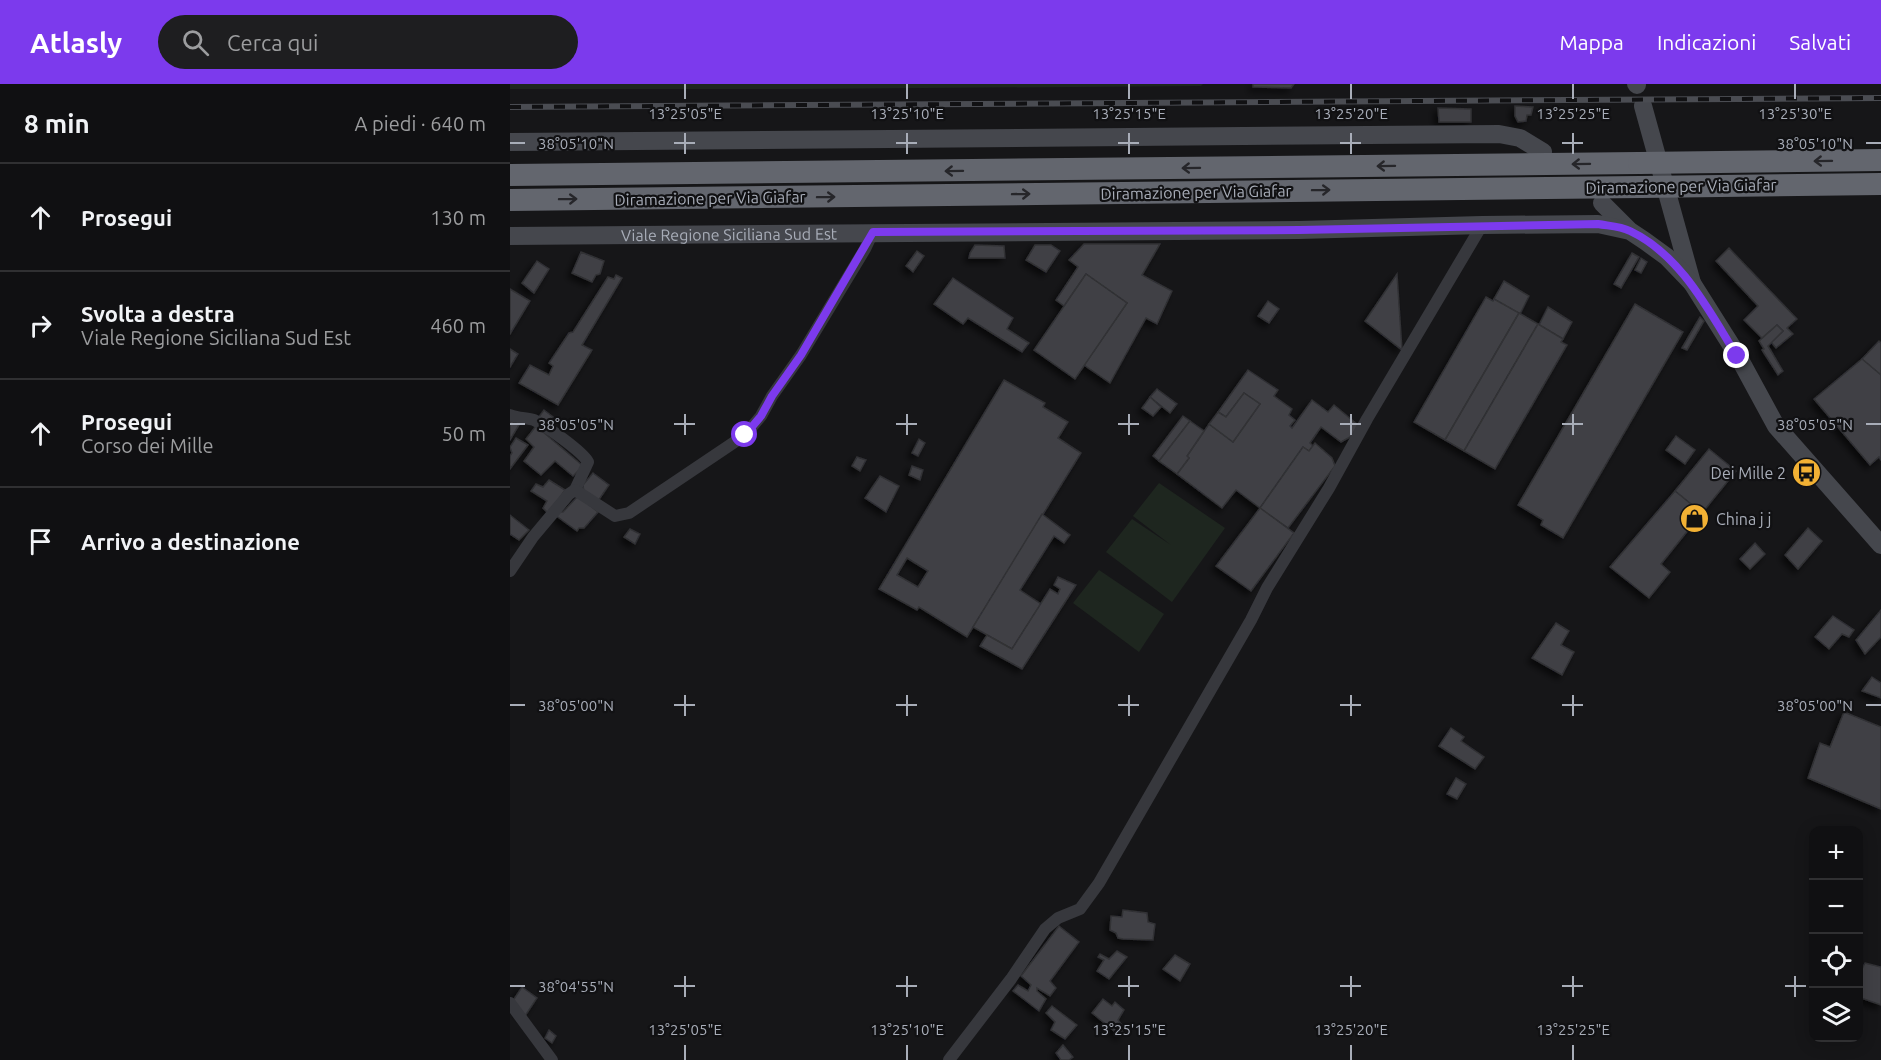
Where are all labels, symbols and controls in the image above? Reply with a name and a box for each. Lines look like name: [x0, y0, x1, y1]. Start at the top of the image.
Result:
search box: [158, 15, 578, 69]
icon: search: [179, 26, 212, 59]
text: Atlasly: [30, 27, 122, 58]
text: Cerca qui: [227, 30, 318, 55]
text: Mappa: [1559, 30, 1624, 54]
text: Indicazioni: [1657, 30, 1756, 54]
text: Salvati: [1789, 30, 1851, 54]
text: 13°25'05"E: [648, 105, 722, 122]
text: 13°25'10"E: [870, 105, 944, 122]
text: 13°25'15"E: [1092, 105, 1166, 122]
text: 13°25'20"E: [1314, 105, 1388, 122]
text: 13°25'25"E: [1536, 105, 1610, 122]
text: 13°25'30"E: [1758, 105, 1832, 122]
text: 8 min: [24, 109, 90, 138]
text: A piedi · 640 m: [355, 112, 486, 135]
text: 38°05'10"N: [538, 135, 614, 152]
text: 38°05'10"N: [1777, 135, 1853, 152]
one-way arrow: [1813, 155, 1833, 167]
one-way arrow: [1571, 158, 1591, 169]
one-way arrow: [1376, 160, 1396, 172]
one-way arrow: [1181, 162, 1201, 174]
one-way arrow: [944, 165, 964, 176]
street label: Diramazione per Via Giafar: [1585, 175, 1777, 197]
street label: Diramazione per Via Giafar: [1100, 181, 1292, 203]
one-way arrow: [1311, 185, 1331, 196]
street label: Diramazione per Via Giafar: [614, 187, 806, 209]
one-way arrow: [1011, 188, 1031, 200]
one-way arrow: [816, 191, 836, 202]
one-way arrow: [558, 194, 578, 205]
icon: ahead: [24, 201, 57, 234]
text: Prosegui: [81, 205, 172, 230]
text: 130 m: [430, 206, 486, 229]
street label: Viale Regione Siciliana Sud Est: [621, 225, 838, 244]
text: Svolta a destra: [81, 301, 235, 326]
icon: right: [24, 309, 57, 342]
text: 460 m: [430, 314, 486, 337]
text: Viale Regione Siciliana Sud Est: [81, 326, 351, 349]
route end: [1723, 342, 1749, 368]
text: Prosegui: [81, 409, 172, 434]
text: 38°05'05"N: [538, 416, 614, 433]
text: 38°05'05"N: [1777, 416, 1853, 433]
icon: ahead: [24, 417, 57, 450]
route start: [731, 421, 757, 447]
text: 50 m: [442, 422, 486, 445]
text: Corso dei Mille: [81, 434, 213, 457]
bus stop icon: Dei Mille 2: [1791, 457, 1823, 489]
place label: Dei Mille 2: [1711, 464, 1786, 482]
shop icon: China j j: [1679, 503, 1711, 535]
place label: China j j: [1716, 510, 1771, 528]
icon: arrive: [24, 525, 57, 558]
text: Arrivo a destinazione: [81, 529, 300, 554]
text: 38°05'00"N: [538, 697, 614, 714]
text: 38°05'00"N: [1777, 697, 1853, 714]
map controls: [1809, 826, 1863, 1042]
button: +: [1809, 826, 1863, 880]
button: −: [1809, 880, 1863, 934]
button: locate: [1809, 934, 1863, 988]
text: 38°04'55"N: [538, 978, 614, 995]
button: layers: [1809, 988, 1863, 1042]
text: 13°25'05"E: [648, 1021, 722, 1038]
text: 13°25'10"E: [870, 1021, 944, 1038]
text: 13°25'15"E: [1092, 1021, 1166, 1038]
text: 13°25'20"E: [1314, 1021, 1388, 1038]
text: 13°25'25"E: [1536, 1021, 1610, 1038]

